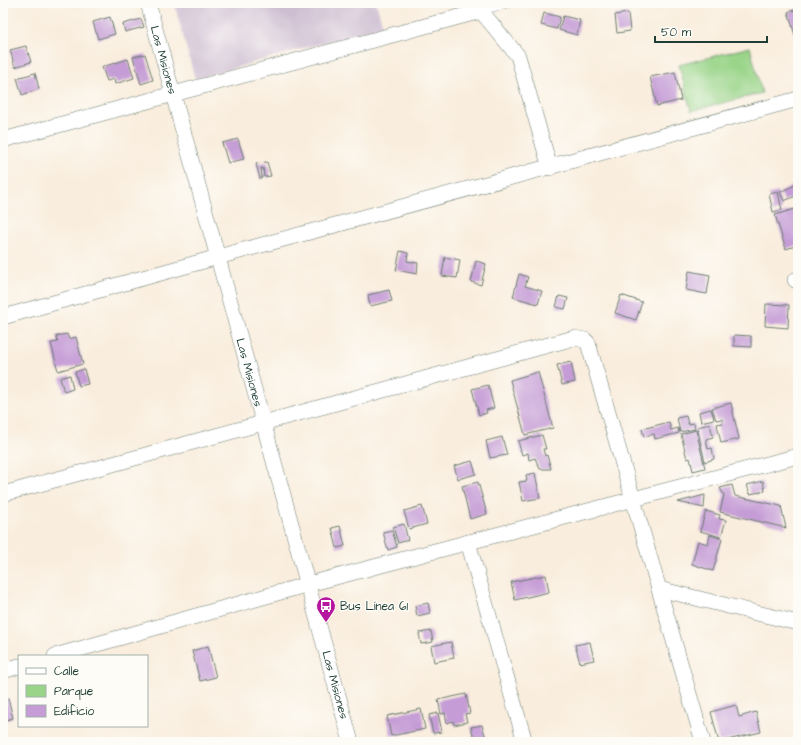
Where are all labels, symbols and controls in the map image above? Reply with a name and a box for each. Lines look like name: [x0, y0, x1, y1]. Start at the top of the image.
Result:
scale bar: [655, 18, 767, 44]
street label: Las Misiones: [146, 24, 181, 96]
text: 50 m: [661, 24, 692, 41]
street label: Las Misiones: [232, 336, 267, 408]
bus stop icon: Bus Línea 61: [315, 595, 337, 623]
place label: Bus Línea 61: [340, 598, 409, 615]
street label: Las Misiones: [318, 649, 353, 721]
legend: [18, 655, 148, 727]
text: Calle: [54, 663, 79, 680]
text: Parque: [54, 683, 94, 700]
text: Edificio: [54, 703, 94, 720]

